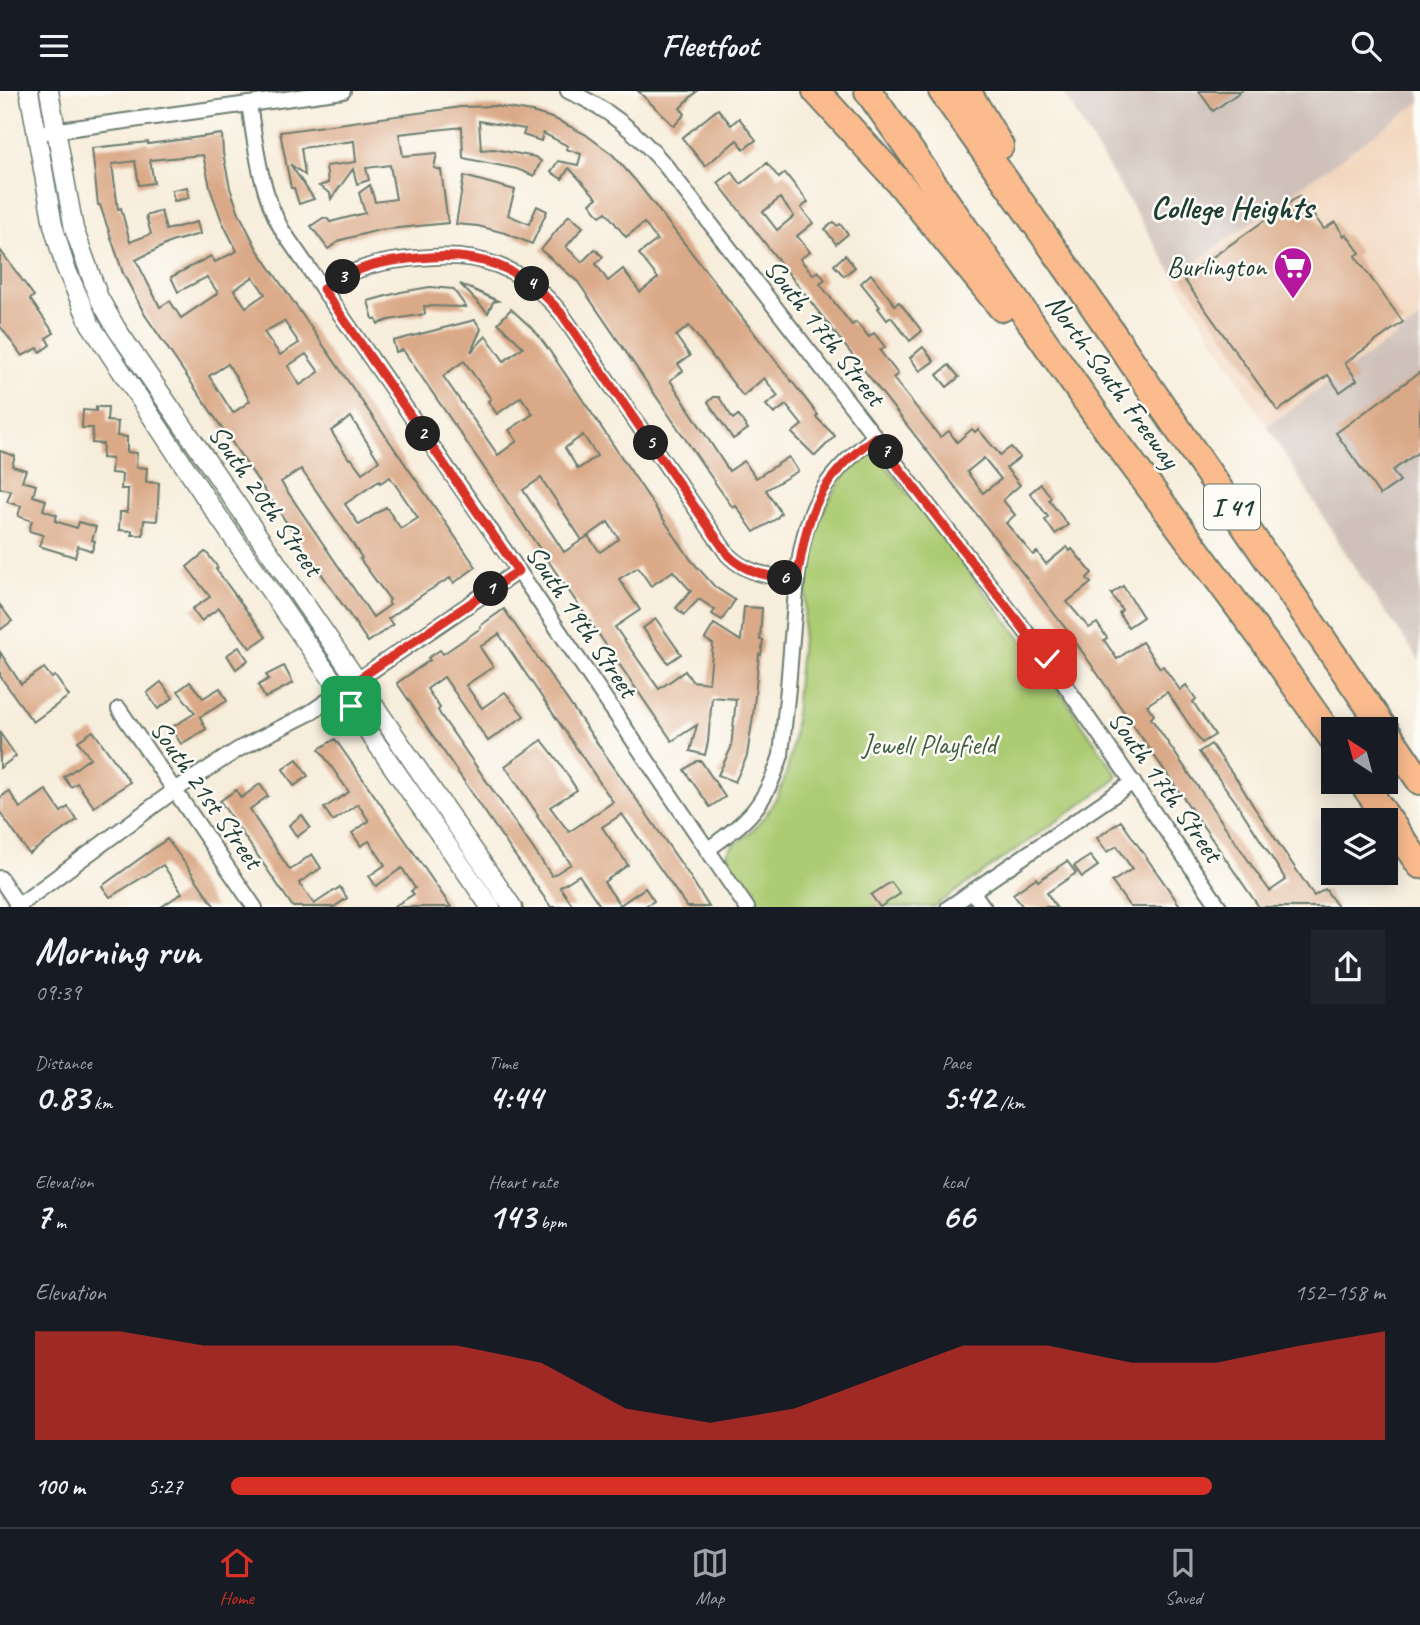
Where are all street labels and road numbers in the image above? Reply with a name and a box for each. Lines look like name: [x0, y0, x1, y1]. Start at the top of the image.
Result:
street label: South 17th Street: [757, 252, 895, 415]
street label: North-South Freeway: [1038, 287, 1189, 477]
street label: South 20th Street: [201, 418, 333, 585]
road number: I 41: [1204, 485, 1260, 529]
street label: South 19th Street: [518, 538, 647, 706]
street label: South 17th Street: [1101, 704, 1233, 871]
street label: South 21st Street: [143, 713, 273, 877]

